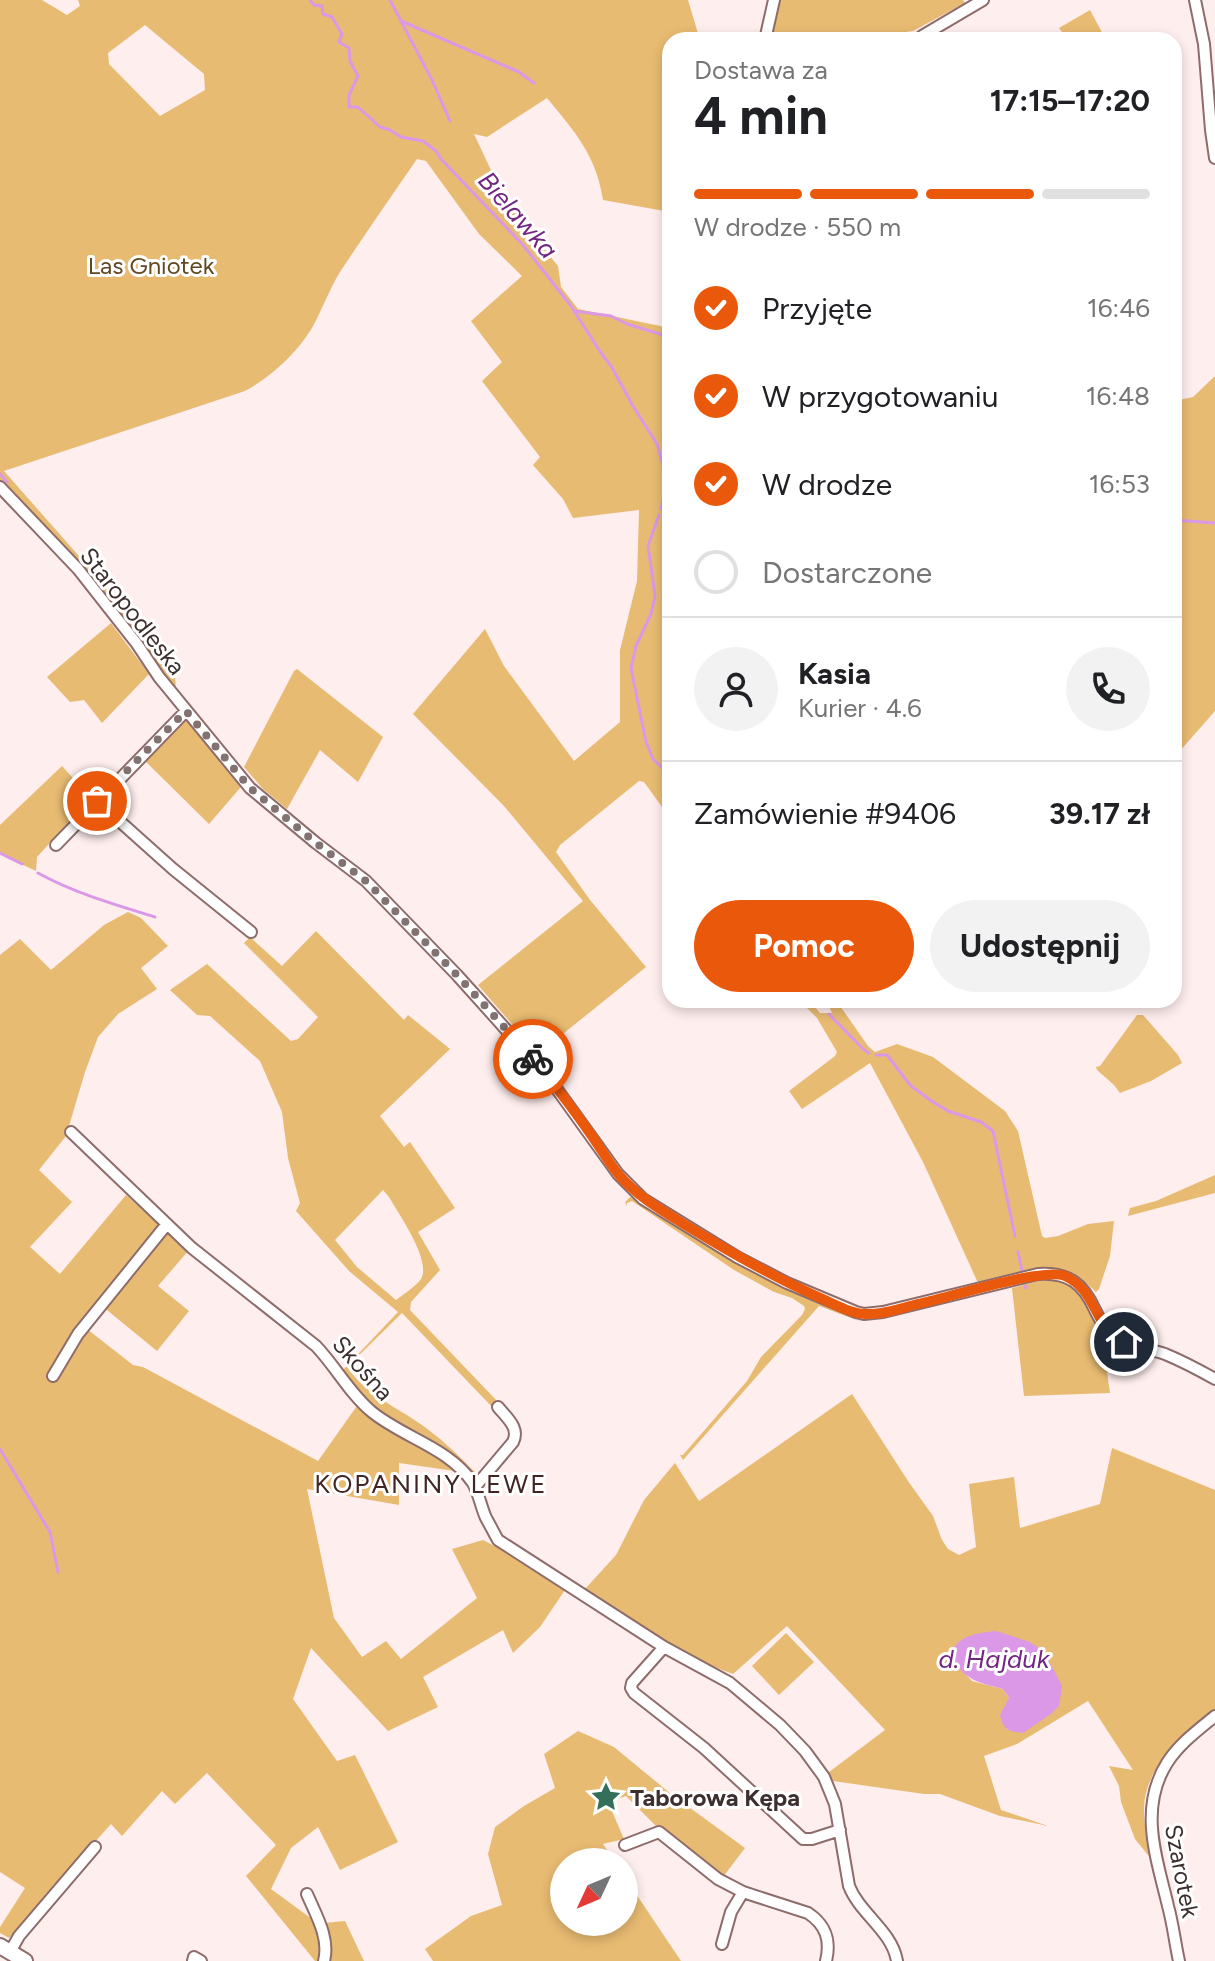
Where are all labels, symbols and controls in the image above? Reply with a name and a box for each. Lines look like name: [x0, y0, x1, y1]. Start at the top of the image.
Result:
text: Dostawa za: [694, 54, 828, 86]
text: 17:15–17:20: [990, 82, 1150, 119]
text: 4 min: [694, 85, 828, 147]
water label: Bielawka: [471, 165, 565, 265]
text: W drodze · 550 m: [694, 211, 901, 243]
park label: Las Gniotek: [88, 251, 215, 280]
icon: check: [694, 286, 738, 330]
text: Przyjęte: [762, 290, 872, 327]
text: 16:46: [1087, 292, 1150, 324]
icon: check: [694, 374, 738, 418]
text: W przygotowaniu: [762, 378, 998, 415]
text: 16:48: [1086, 380, 1150, 412]
icon: check: [694, 462, 738, 506]
text: W drodze: [762, 466, 892, 503]
text: 16:53: [1089, 468, 1150, 500]
street label: Staropodleska: [74, 542, 192, 680]
text: Dostarczone: [762, 554, 932, 591]
button: person: [694, 647, 778, 731]
button: phone: [1066, 647, 1150, 731]
text: Kasia: [798, 655, 871, 692]
text: Kurier · 4.6: [798, 692, 922, 724]
pin: [63, 767, 131, 835]
icon: bag: [75, 779, 119, 823]
text: Zamówienie #9406: [694, 795, 956, 832]
text: 39.17 zł: [1049, 795, 1150, 832]
button: Pomoc: [694, 900, 914, 992]
button: Udostępnij: [930, 900, 1150, 992]
courier: [493, 1019, 573, 1099]
icon: bike: [511, 1037, 555, 1081]
pin: [1090, 1308, 1158, 1376]
icon: home: [1102, 1320, 1146, 1364]
street label: Skośna: [326, 1330, 400, 1406]
district label: KOPANINY LEWE: [314, 1468, 548, 1500]
water label: d. Hajduk: [939, 1643, 1051, 1675]
place icon: Taborowa Kępa: [589, 1780, 623, 1814]
place label: Taborowa Kępa: [630, 1783, 800, 1812]
street label: Szarotek: [1159, 1822, 1205, 1921]
north arrow: [550, 1848, 638, 1936]
map controls: [550, 1848, 638, 1936]

